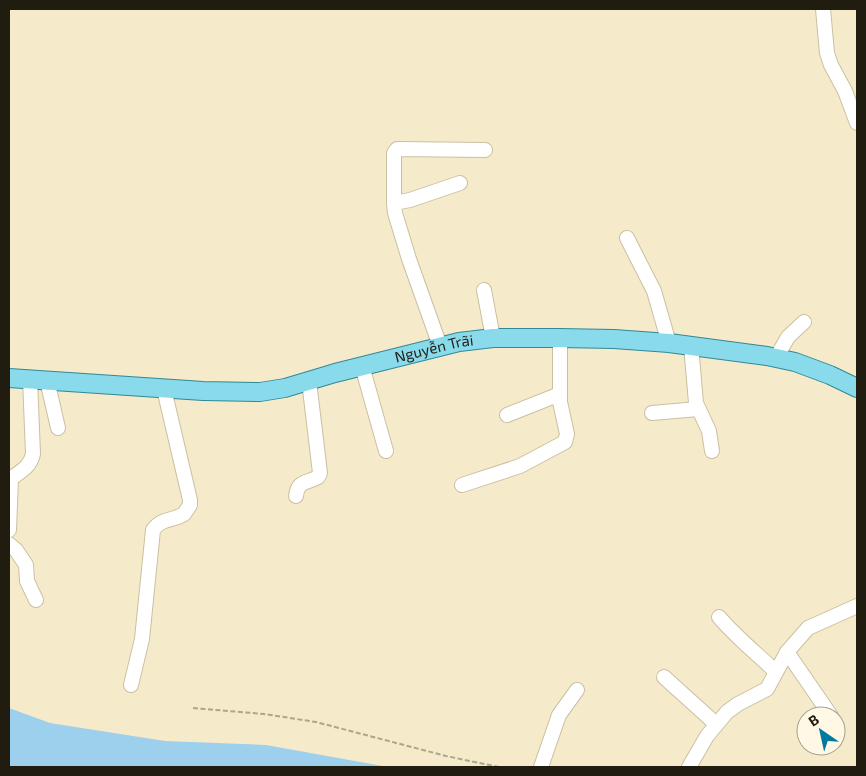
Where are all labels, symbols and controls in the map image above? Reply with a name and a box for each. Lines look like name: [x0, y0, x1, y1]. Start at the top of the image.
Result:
street label: Nguyễn Trãi: [393, 330, 474, 366]
north arrow: [796, 706, 846, 756]
text: B: [805, 710, 822, 729]

